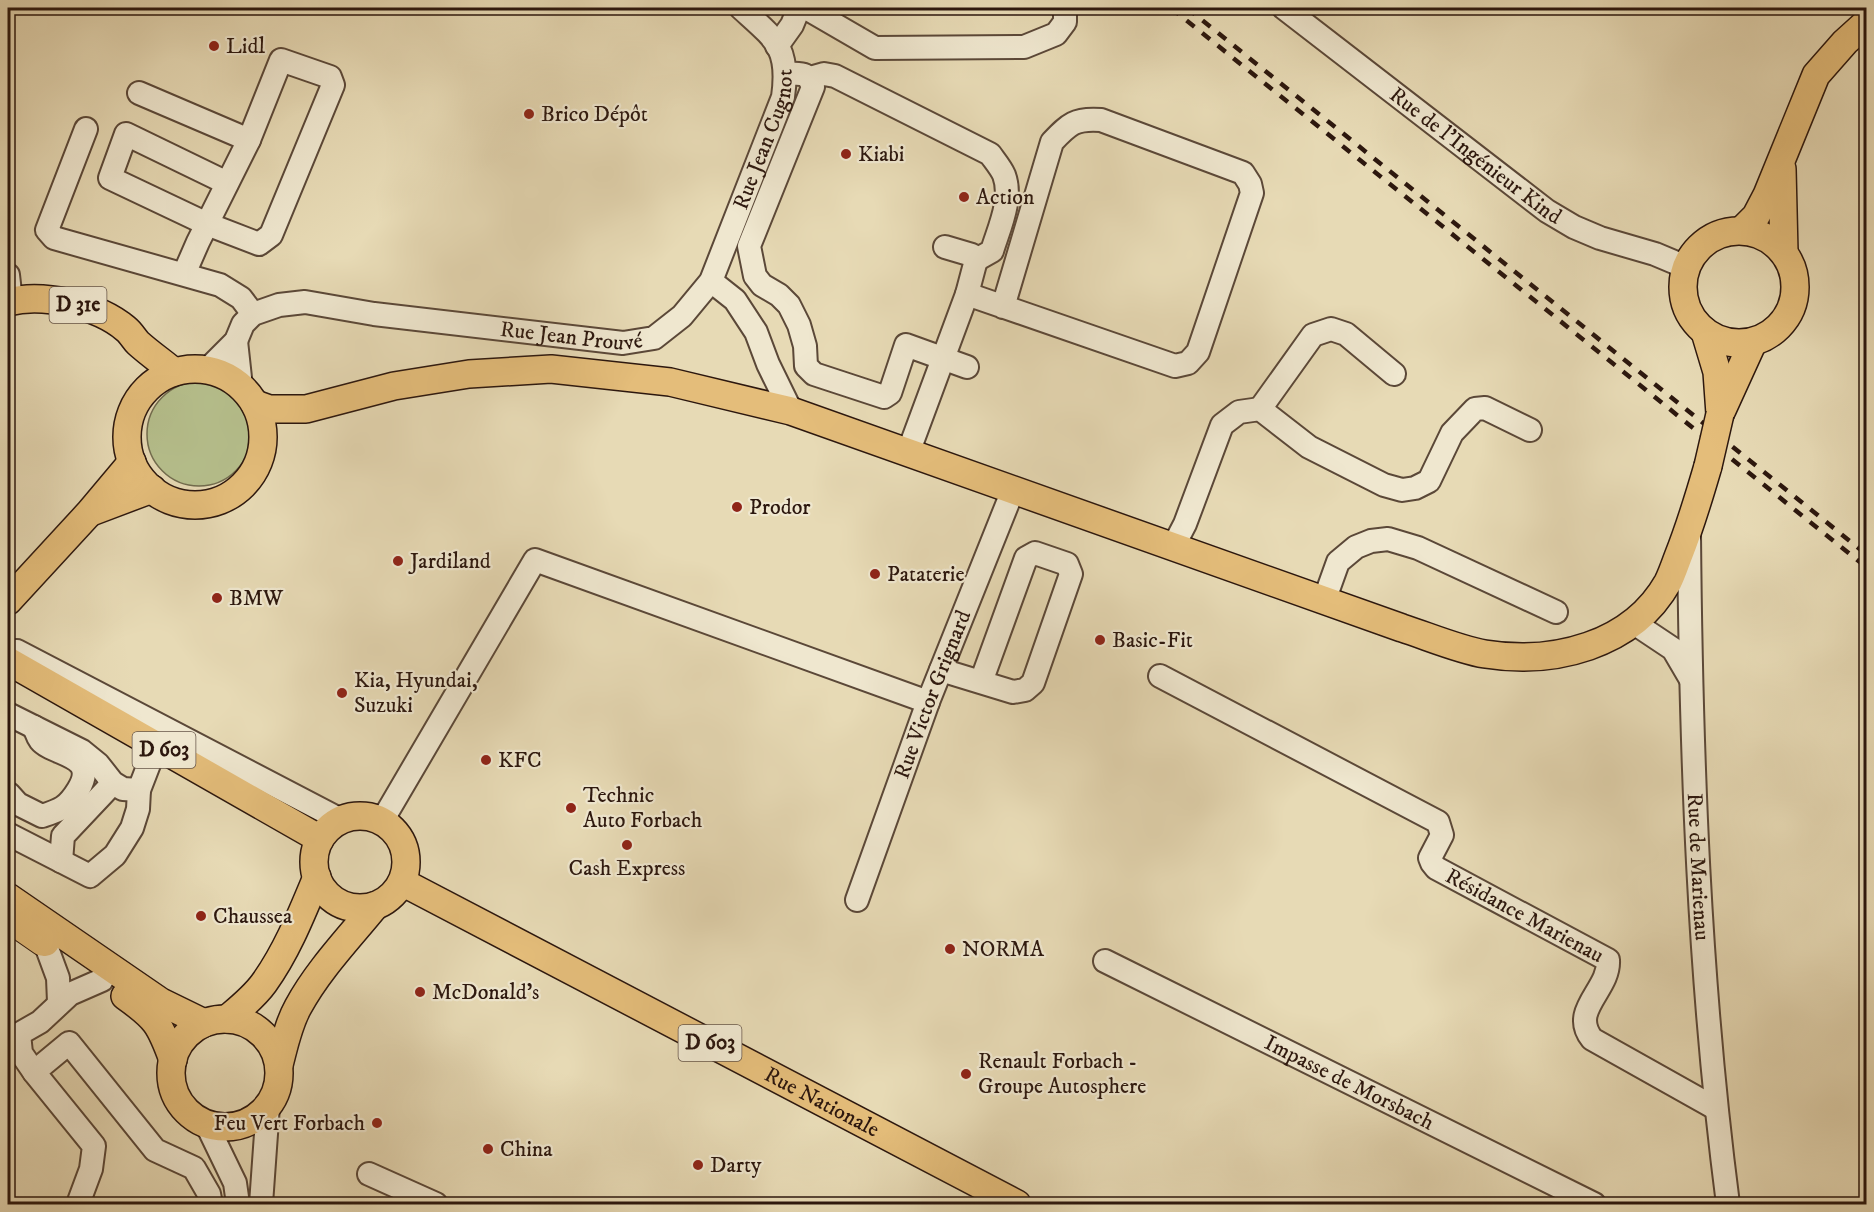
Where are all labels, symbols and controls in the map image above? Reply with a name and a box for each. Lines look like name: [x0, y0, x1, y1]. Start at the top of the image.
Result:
place label: Lidl: [226, 33, 266, 60]
marker: Lidl: [207, 39, 221, 53]
street label: Rue Jean Cugnot: [727, 69, 798, 213]
street label: Rue de l'Ingénieur Kind: [1384, 81, 1567, 230]
place label: Brico Dépôt: [541, 101, 648, 128]
marker: Brico Dépôt: [522, 107, 536, 121]
place label: Kiabi: [858, 141, 904, 168]
marker: Kiabi: [839, 147, 853, 161]
place label: Action: [976, 184, 1035, 211]
marker: Action: [957, 190, 971, 204]
road number: D 31e: [50, 287, 106, 323]
street label: Rue Jean Prouvé: [499, 315, 645, 357]
place label: Prodor: [749, 494, 811, 521]
marker: Prodor: [730, 500, 744, 514]
place label: Jardiland: [408, 548, 491, 575]
marker: Jardiland: [391, 554, 405, 568]
place label: Pataterie: [887, 561, 965, 588]
marker: Pataterie: [868, 567, 882, 581]
place label: BMW: [229, 585, 284, 612]
marker: BMW: [210, 591, 224, 605]
street label: Rue Victor Grignard: [888, 606, 977, 782]
place label: Basic-Fit: [1112, 627, 1193, 654]
marker: Basic-Fit: [1093, 633, 1107, 647]
place label: Kia, Hyundai, Suzuki: [354, 667, 478, 719]
marker: Kia, Hyundai, Suzuki: [335, 686, 349, 700]
road number: D 603: [132, 732, 195, 768]
place label: KFC: [498, 747, 542, 774]
marker: KFC: [479, 753, 493, 767]
place label: Technic Auto Forbach: [583, 782, 703, 834]
street label: Rue de Marienau: [1681, 792, 1716, 942]
marker: Technic Auto Forbach: [564, 801, 578, 815]
marker: Cash Express: [620, 838, 634, 852]
place label: Cash Express: [569, 855, 685, 882]
street label: Résidance Marienau: [1441, 862, 1609, 969]
place label: Chaussea: [213, 903, 293, 930]
marker: Chaussea: [194, 909, 208, 923]
place label: NORMA: [962, 936, 1045, 963]
marker: NORMA: [943, 942, 957, 956]
place label: McDonald's: [432, 979, 539, 1006]
marker: McDonald's: [413, 985, 427, 999]
road number: D 603: [678, 1025, 742, 1061]
street label: Impasse de Morsbach: [1260, 1029, 1439, 1136]
place label: Renault Forbach - Groupe Autosphere: [978, 1048, 1146, 1100]
street label: Rue Nationale: [760, 1061, 884, 1143]
marker: Renault Forbach - Groupe Autosphere: [959, 1067, 973, 1081]
place label: Feu Vert Forbach: [214, 1110, 365, 1137]
marker: Feu Vert Forbach: [370, 1116, 384, 1130]
place label: China: [500, 1136, 553, 1163]
marker: China: [481, 1142, 495, 1156]
place label: Darty: [710, 1152, 762, 1179]
marker: Darty: [691, 1158, 705, 1172]

